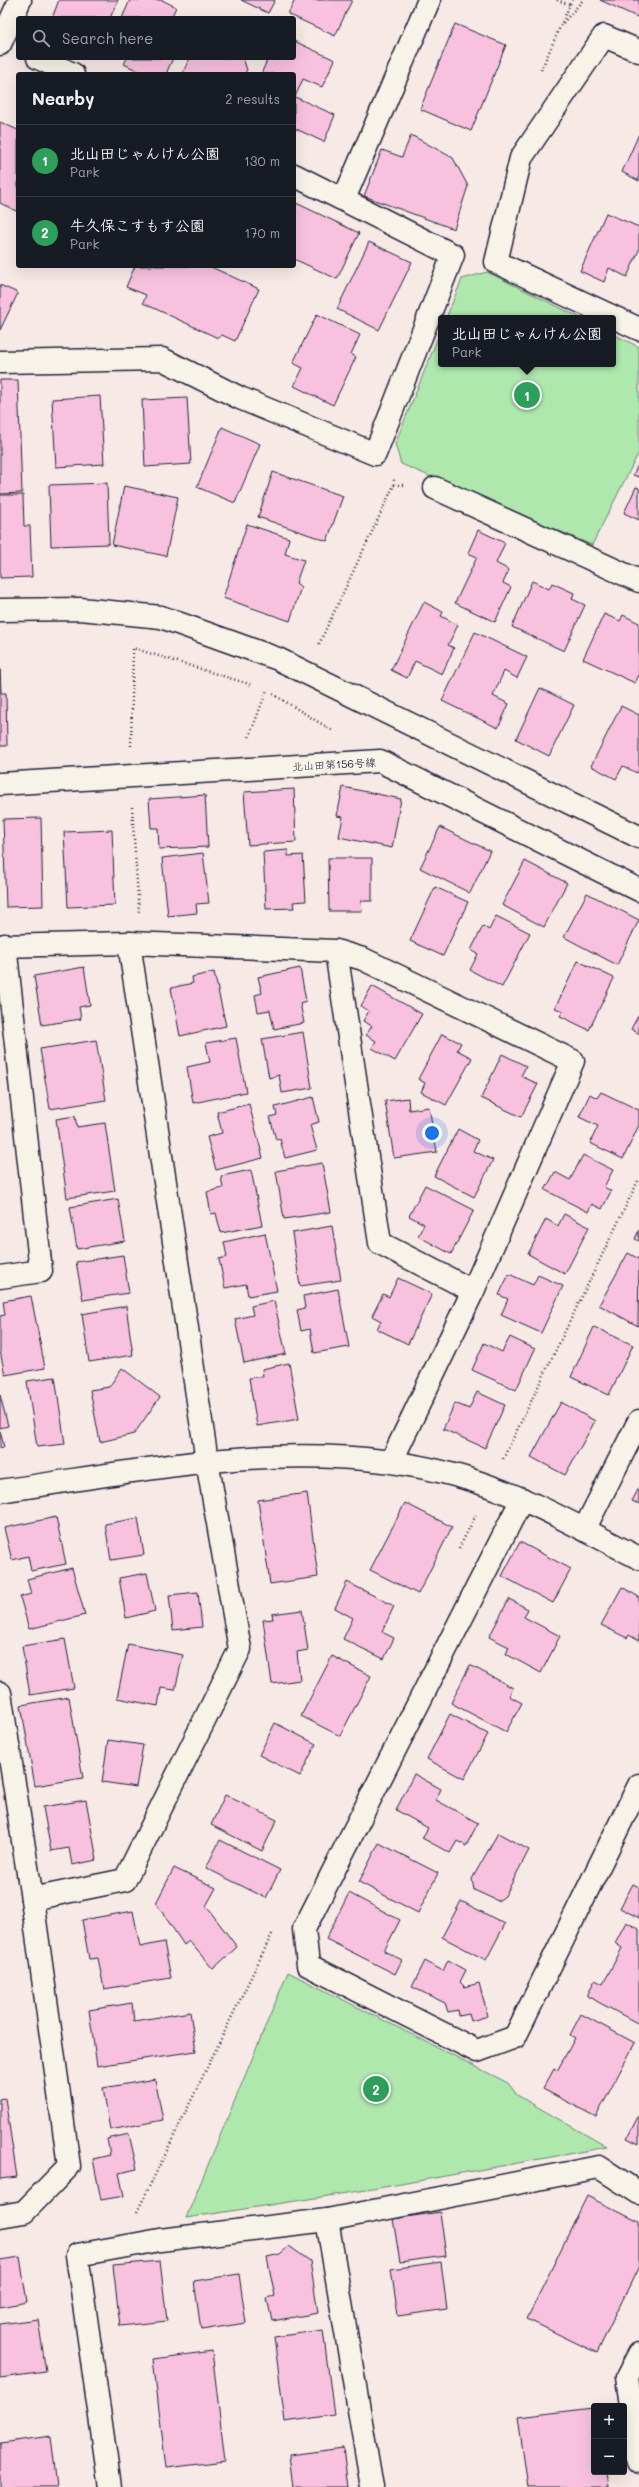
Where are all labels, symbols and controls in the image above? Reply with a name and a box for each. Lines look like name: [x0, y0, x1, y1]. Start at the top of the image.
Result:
search box: [16, 16, 296, 60]
icon: search: [30, 27, 52, 49]
text: Search here: [62, 28, 153, 48]
text: Nearby: [32, 87, 94, 109]
text: 2 results: [225, 90, 280, 107]
text: 北山田じゃんけん公園: [70, 143, 220, 163]
text: 1: [42, 152, 48, 169]
text: 130 m: [244, 152, 280, 169]
text: Park: [70, 163, 99, 180]
text: 牛久保こすもす公園: [70, 215, 205, 235]
text: 2: [41, 224, 49, 241]
text: 170 m: [244, 224, 280, 241]
text: Park: [70, 235, 99, 252]
popup: [438, 315, 616, 367]
text: 北山田じゃんけん公園: [452, 323, 602, 343]
text: Park: [452, 343, 481, 360]
pin: 1: [514, 380, 540, 410]
street label: 北山田第156号線: [292, 754, 376, 774]
your location: [422, 1123, 442, 1143]
pin: 2: [363, 2074, 389, 2104]
map controls: [591, 2403, 627, 2475]
button: +: [591, 2403, 627, 2439]
button: −: [591, 2439, 627, 2475]

